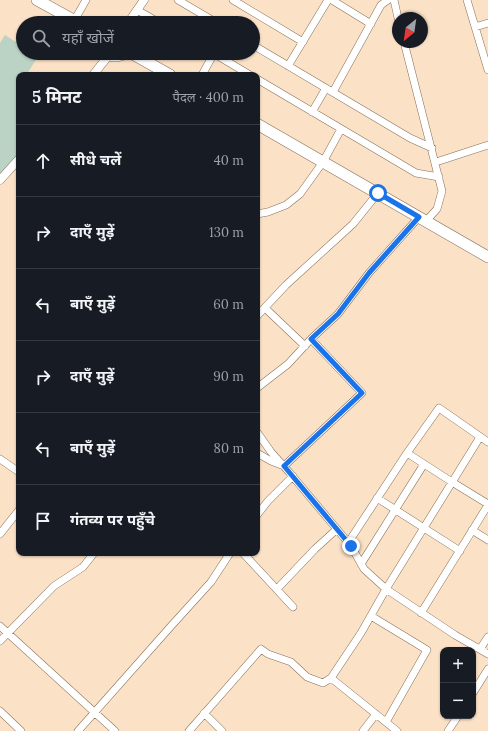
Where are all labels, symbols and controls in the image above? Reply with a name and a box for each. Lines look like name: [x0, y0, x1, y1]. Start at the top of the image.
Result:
north arrow: [392, 12, 428, 48]
search box: [16, 16, 260, 60]
icon: search: [30, 27, 52, 49]
text: यहाँ खोजें: [62, 28, 114, 47]
text: 5 मिनट: [32, 86, 81, 108]
text: पैदल · 400 m: [173, 89, 244, 106]
icon: ahead: [32, 150, 54, 172]
text: सीधे चलें: [70, 150, 121, 169]
text: 40 m: [214, 152, 244, 169]
route start: [369, 184, 387, 202]
icon: right: [32, 222, 54, 244]
text: दाएँ मुड़ें: [70, 222, 114, 241]
text: 130 m: [209, 224, 244, 241]
icon: left: [32, 294, 54, 316]
text: बाएँ मुड़ें: [70, 294, 115, 313]
text: 60 m: [213, 296, 244, 313]
icon: right: [32, 366, 54, 388]
text: दाएँ मुड़ें: [70, 366, 114, 385]
text: 90 m: [213, 368, 244, 385]
icon: left: [32, 438, 54, 460]
text: बाएँ मुड़ें: [70, 438, 115, 457]
text: 80 m: [214, 440, 244, 457]
icon: arrive: [32, 510, 54, 532]
text: गंतव्य पर पहुँचे: [70, 510, 155, 529]
route end: [342, 537, 360, 555]
map controls: [440, 647, 476, 719]
button: +: [440, 647, 476, 683]
button: −: [440, 683, 476, 719]

